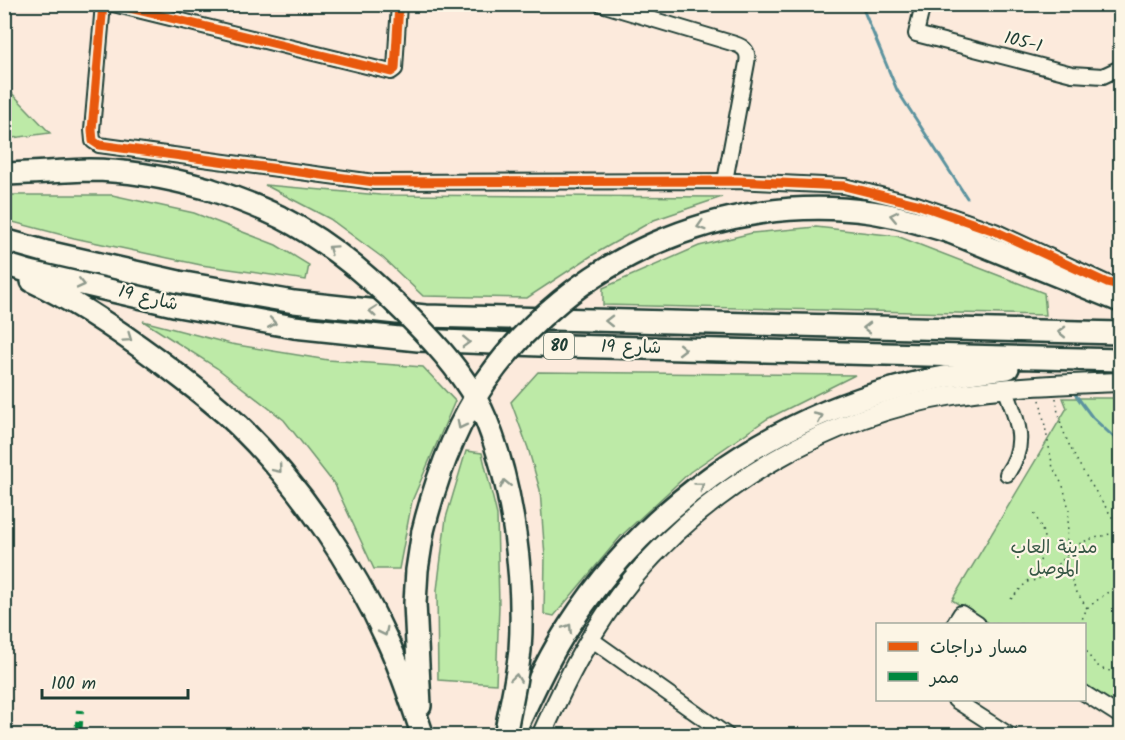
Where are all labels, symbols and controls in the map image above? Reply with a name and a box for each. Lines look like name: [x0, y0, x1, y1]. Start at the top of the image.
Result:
street label: 105-1: [1001, 24, 1045, 62]
one-way arrow: [889, 210, 899, 223]
one-way arrow: [696, 219, 707, 231]
one-way arrow: [327, 245, 338, 256]
one-way arrow: [76, 276, 86, 289]
street label: شارع 19: [115, 278, 181, 320]
one-way arrow: [368, 305, 377, 317]
one-way arrow: [605, 315, 614, 327]
one-way arrow: [267, 316, 277, 329]
one-way arrow: [863, 321, 872, 334]
one-way arrow: [1058, 326, 1067, 339]
one-way arrow: [122, 331, 133, 342]
road number: 80: [544, 333, 574, 359]
street label: شارع 19: [600, 333, 662, 363]
one-way arrow: [462, 336, 471, 349]
one-way arrow: [678, 343, 687, 356]
one-way arrow: [812, 412, 823, 424]
one-way arrow: [457, 419, 468, 429]
one-way arrow: [271, 462, 282, 473]
one-way arrow: [499, 480, 512, 490]
one-way arrow: [694, 482, 705, 493]
park label: مدينة العاب الموصل: [1011, 534, 1097, 584]
legend: [876, 623, 1086, 701]
one-way arrow: [561, 624, 573, 634]
one-way arrow: [376, 625, 388, 636]
text: مسار دراجات: [930, 634, 1028, 663]
scale bar: [42, 662, 188, 700]
text: ممر: [928, 664, 959, 693]
text: 100 m: [51, 670, 96, 699]
one-way arrow: [509, 673, 521, 683]

